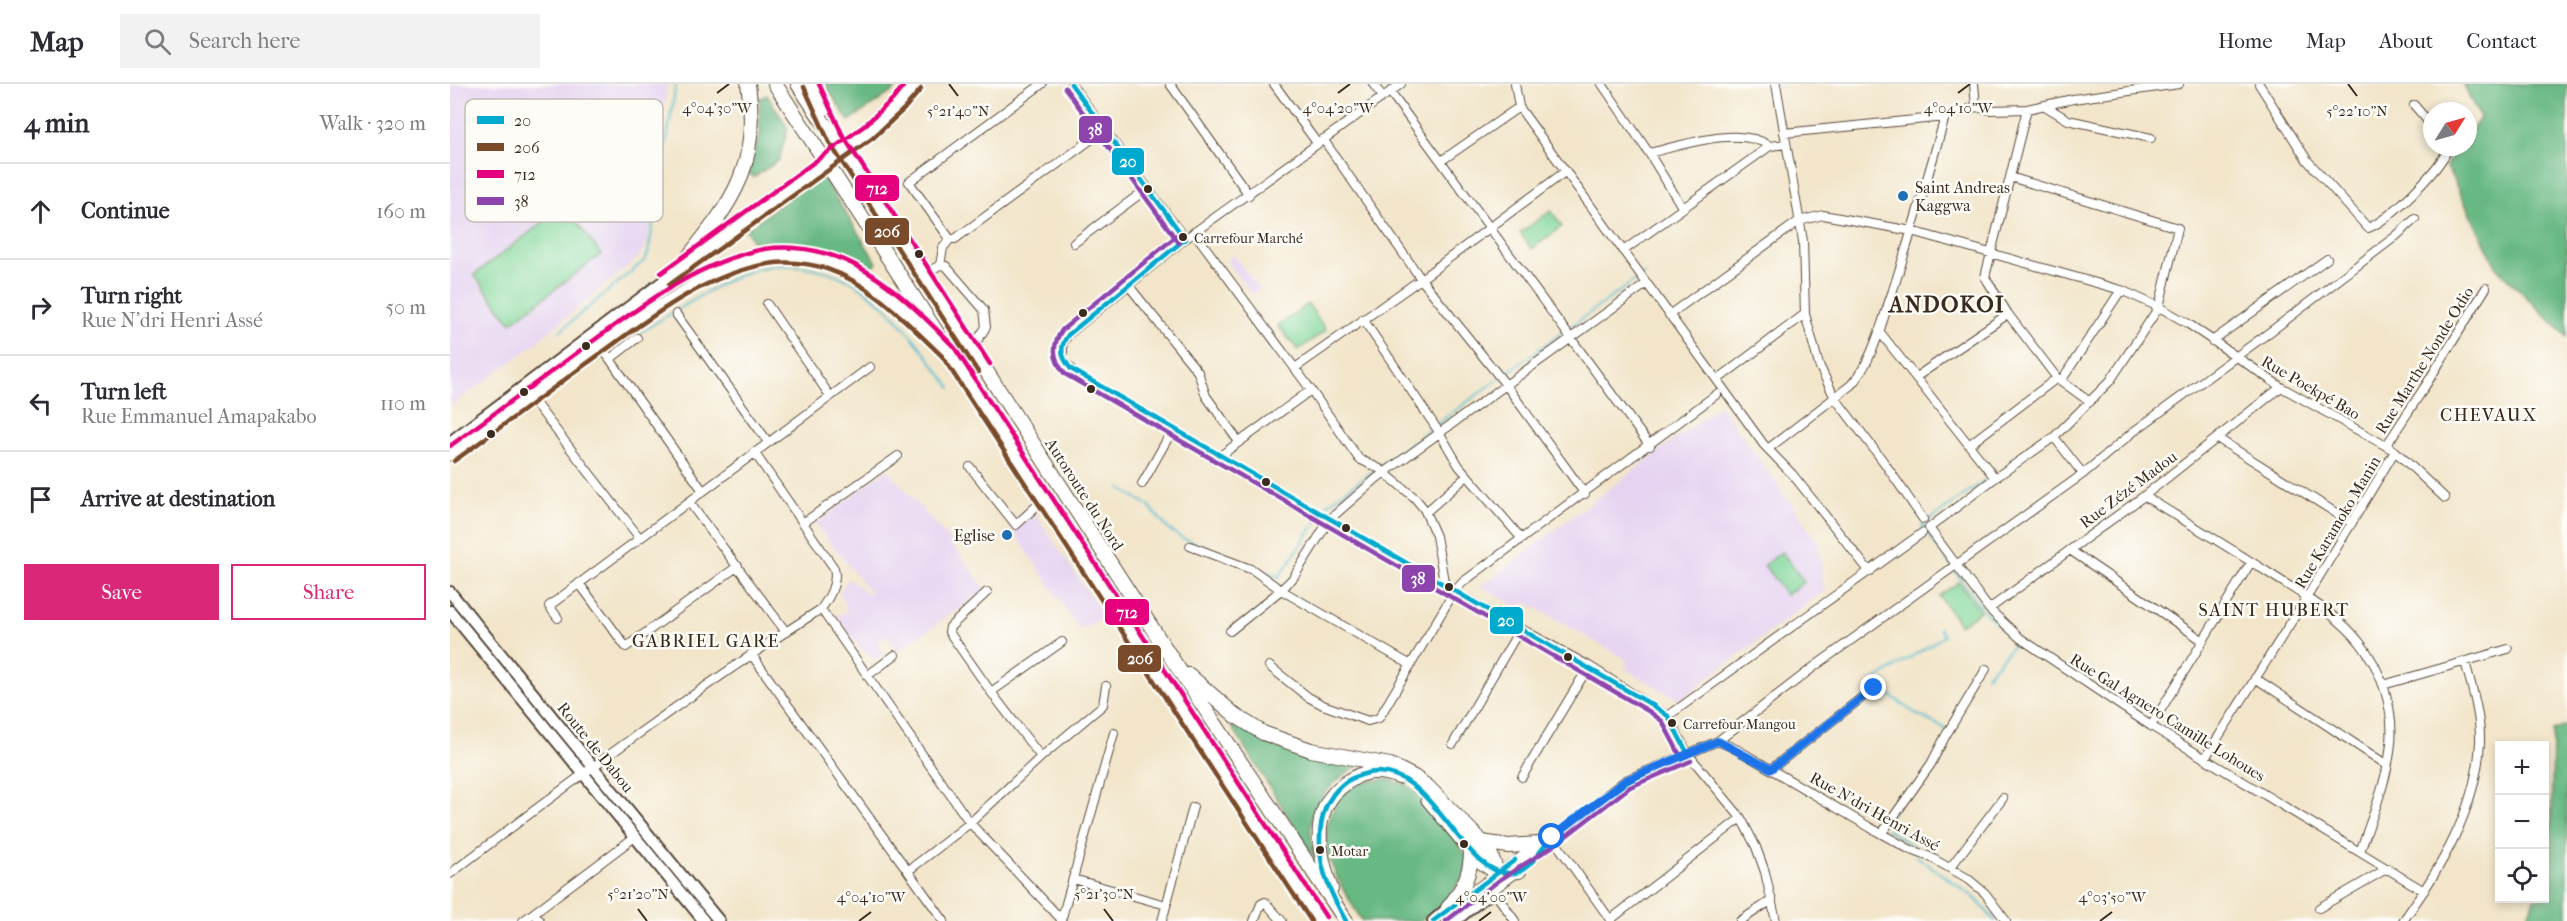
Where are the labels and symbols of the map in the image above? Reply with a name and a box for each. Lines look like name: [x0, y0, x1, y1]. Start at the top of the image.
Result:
legend: [465, 99, 663, 222]
text: 4°04'30"W: [682, 99, 753, 117]
text: 4°04'20"W: [1302, 99, 1375, 117]
text: 4°04'10"W: [1924, 99, 1994, 117]
text: 5°21'40"N: [927, 102, 990, 120]
text: 5°22'10"N: [2326, 102, 2388, 120]
north arrow: [2423, 102, 2477, 156]
text: 20: [514, 111, 531, 130]
line badge: 38: [1078, 115, 1113, 144]
text: 38: [1088, 120, 1102, 140]
text: 206: [514, 138, 540, 157]
line badge: 20: [1111, 147, 1145, 176]
text: 20: [1119, 152, 1137, 171]
text: 712: [514, 165, 536, 184]
line badge: 712: [854, 174, 900, 202]
place label: Saint Andreas Kaggwa: [1915, 178, 2010, 215]
text: 712: [865, 179, 888, 198]
unlabelled marker: [1142, 183, 1154, 195]
marker: Saint Andreas Kaggwa: [1896, 189, 1910, 203]
text: 38: [514, 192, 529, 211]
line badge: 206: [864, 217, 910, 246]
text: 206: [874, 222, 900, 241]
place label: Carrefour Marché: [1194, 230, 1303, 247]
marker: Carrefour Marché: [1177, 231, 1189, 243]
unlabelled marker: [913, 248, 925, 260]
street label: Rue Marthe Nonde Odio: [2371, 283, 2477, 437]
district label: ANDOKOI: [1887, 292, 2005, 318]
unlabelled marker: [1077, 307, 1089, 319]
unlabelled marker: [580, 340, 592, 352]
street label: Rue Poekpé Bao: [2258, 351, 2364, 423]
unlabelled marker: [1085, 383, 1097, 395]
unlabelled marker: [518, 386, 530, 398]
district label: CHEVAUX: [2440, 405, 2538, 426]
unlabelled marker: [485, 428, 497, 440]
street label: Autoroute du Nord: [1041, 434, 1128, 554]
street label: Rue Zézé Madou: [2076, 447, 2181, 532]
street label: Rue Karamoko Manin: [2290, 452, 2385, 592]
unlabelled marker: [1260, 476, 1272, 488]
unlabelled marker: [1340, 522, 1352, 534]
place label: Eglise: [954, 526, 995, 545]
marker: Eglise: [1000, 528, 1014, 542]
line badge: 38: [1401, 564, 1436, 593]
text: 38: [1411, 569, 1425, 589]
unlabelled marker: [1443, 581, 1455, 593]
line badge: 712: [1104, 598, 1150, 626]
district label: SAINT HUBERT: [2198, 600, 2350, 621]
text: 712: [1115, 603, 1138, 622]
line badge: 20: [1489, 606, 1524, 635]
text: 20: [1497, 611, 1515, 630]
district label: GABRIEL GARE: [632, 631, 780, 652]
line badge: 206: [1117, 644, 1162, 673]
text: 206: [1127, 649, 1153, 668]
street label: Rue Gal Agnero Camille Lohoues: [2067, 649, 2269, 785]
unlabelled marker: [1562, 651, 1574, 663]
route end: [1860, 674, 1886, 700]
street label: Route de Dabou: [553, 698, 638, 796]
place label: Carrefour Mangou: [1683, 716, 1796, 733]
marker: Carrefour Mangou: [1666, 717, 1678, 729]
street label: Rue N’dri Henri Assé: [1807, 768, 1943, 855]
route start: [1538, 823, 1564, 849]
unlabelled marker: [1458, 838, 1470, 850]
place label: Motar: [1331, 843, 1368, 860]
marker: Motar: [1314, 844, 1326, 856]
text: 5°21'20"N: [607, 885, 669, 903]
text: 5°21'30"N: [1074, 885, 1135, 903]
text: 4°04'10"W: [837, 888, 907, 906]
text: 4°04'00"W: [1455, 888, 1528, 906]
text: 4°03'50"W: [2078, 888, 2147, 906]

